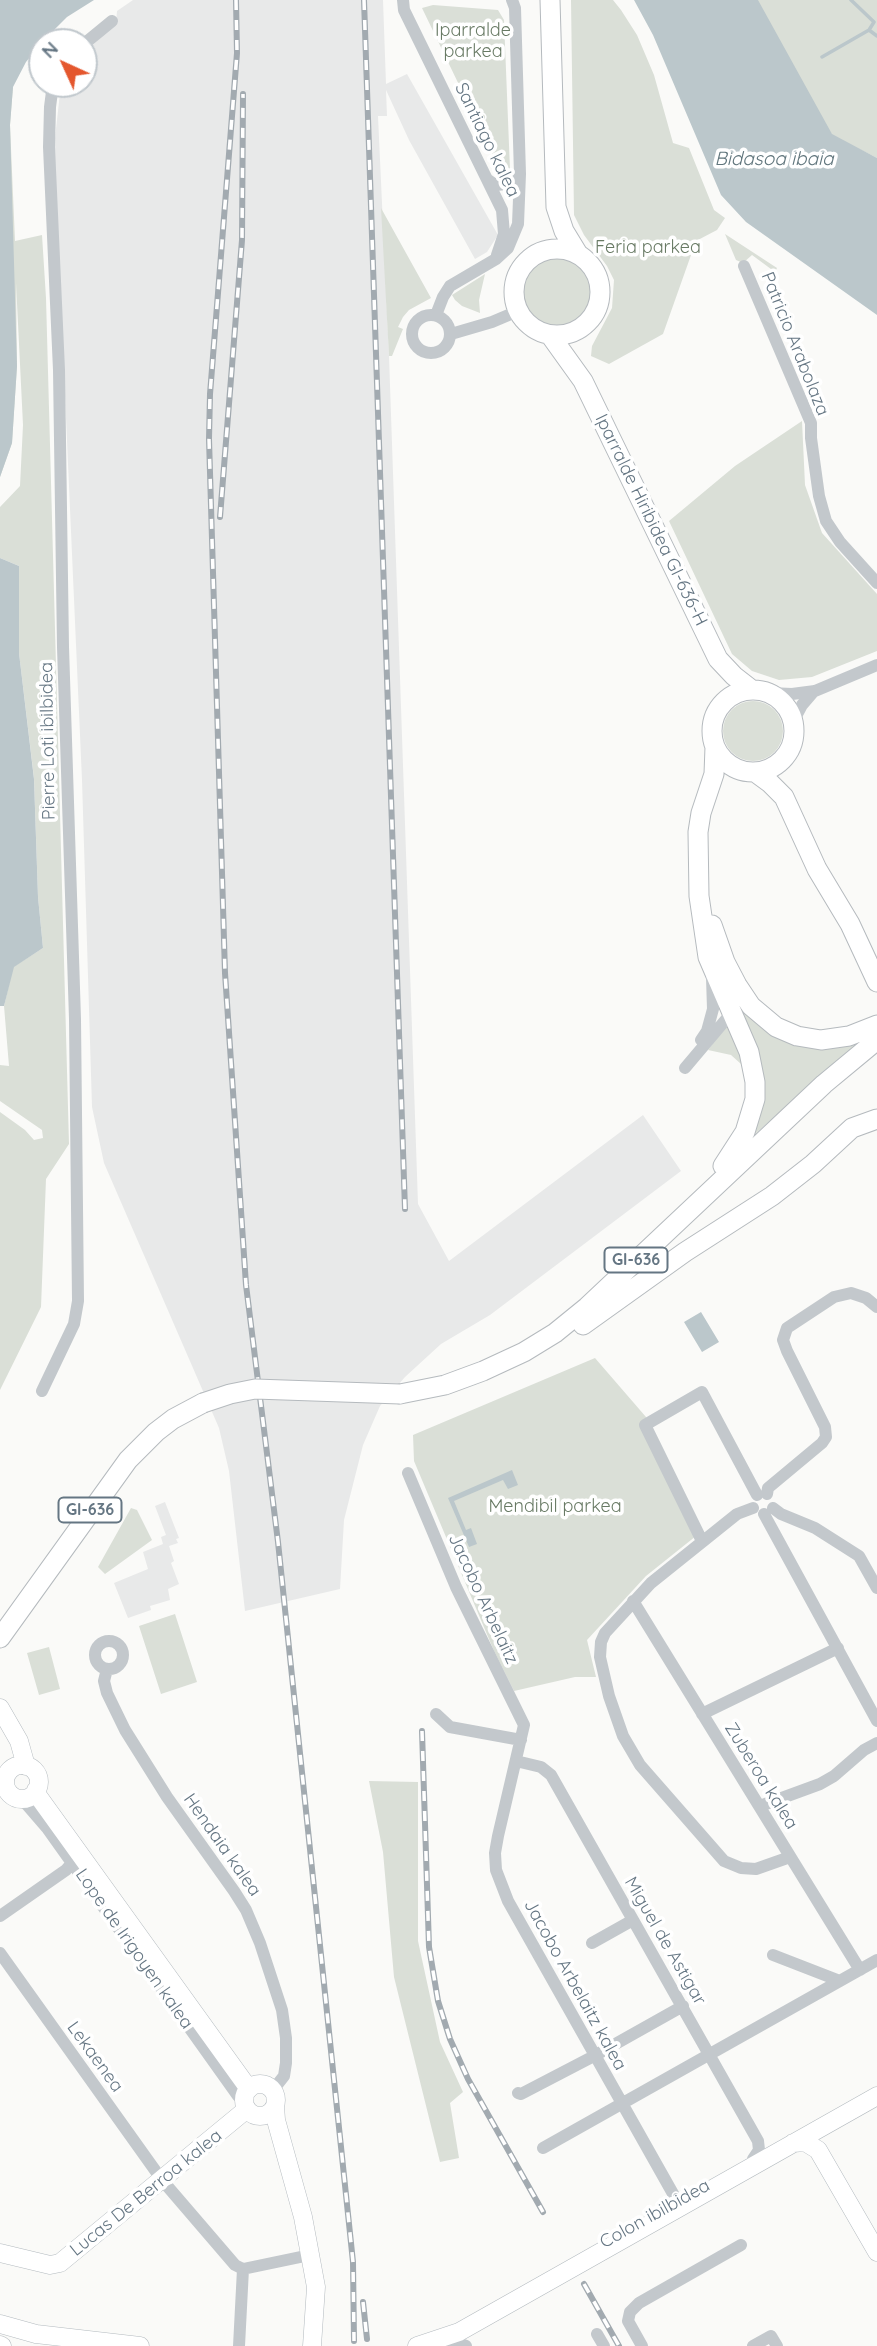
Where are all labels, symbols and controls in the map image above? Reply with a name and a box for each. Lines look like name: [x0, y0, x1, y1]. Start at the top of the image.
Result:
park label: Iparralde parkea: [435, 20, 511, 62]
north arrow: [28, 28, 98, 98]
text: N: [36, 36, 63, 63]
street label: Santiago kalea: [450, 79, 524, 201]
water label: Bidasoa ibaia: [714, 148, 834, 170]
park label: Feria parkea: [595, 237, 701, 259]
street label: Patricio Arabolaza: [756, 269, 834, 419]
street label: Iparralde Hiribidea GI-636-H: [590, 411, 712, 629]
street label: Pierre Loti ibilbidea: [36, 662, 60, 820]
road number: GI-636: [604, 1248, 668, 1272]
park label: Mendibil parkea: [488, 1496, 622, 1518]
road number: GI-636: [58, 1498, 122, 1522]
street label: Jacobo Arbelaitz: [443, 1530, 523, 1668]
street label: Zuberoa kalea: [720, 1719, 802, 1833]
street label: Hendaia kalea: [179, 1789, 265, 1901]
street label: Lope de Irigoyen kalea: [70, 1865, 198, 2033]
street label: Miguel de Astigar: [620, 1873, 710, 2009]
street label: Jacobo Arbelaitz kalea: [519, 1896, 631, 2074]
street label: Lekaenea: [62, 2018, 128, 2096]
street label: Lucas De Berroa kalea: [66, 2125, 226, 2261]
street label: Colon ibilbidea: [596, 2175, 714, 2253]

